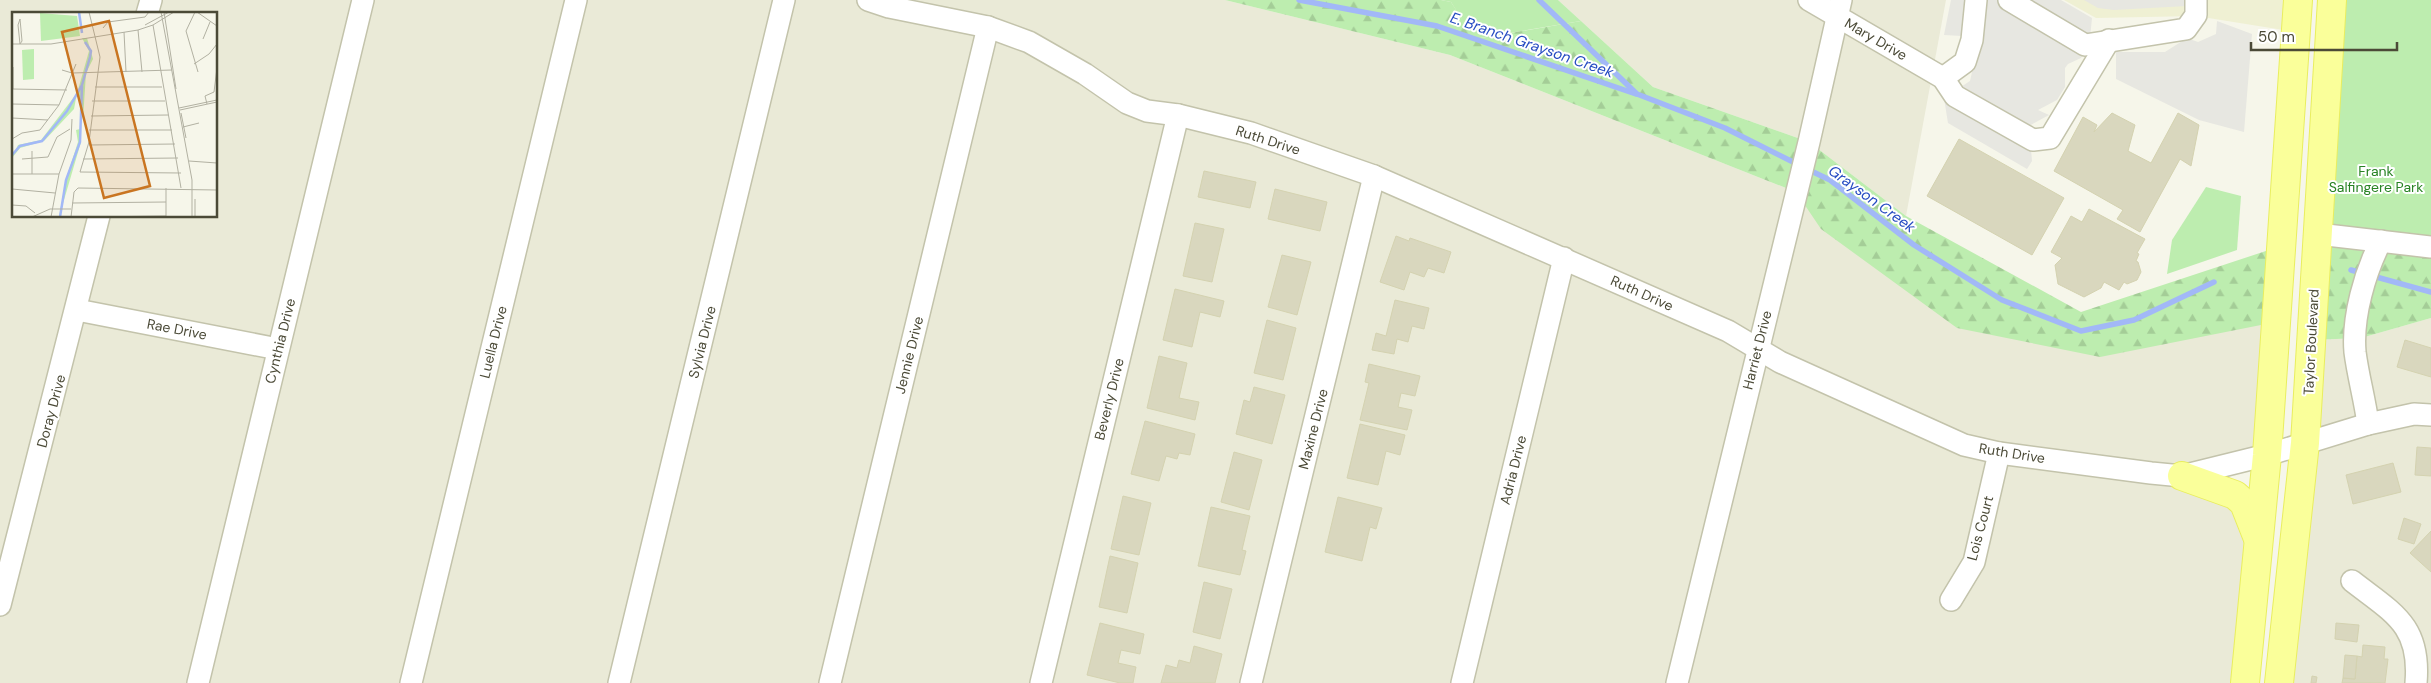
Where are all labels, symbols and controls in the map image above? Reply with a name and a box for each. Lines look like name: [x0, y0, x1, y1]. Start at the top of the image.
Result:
water label: E. Branch Grayson Creek: [1448, 8, 1617, 82]
inset map: [12, 12, 218, 218]
street label: Mary Drive: [1842, 14, 1911, 64]
scale bar: [2251, 20, 2397, 52]
text: 50 m: [2258, 27, 2295, 47]
street label: Ruth Drive: [1233, 121, 1303, 159]
water label: Grayson Creek: [1824, 161, 1920, 238]
park label: Frank Salfingere Park: [2329, 162, 2423, 196]
street label: Ruth Drive: [1608, 271, 1676, 315]
street label: Taylor Boulevard: [2299, 288, 2323, 396]
street label: Cynthia Drive: [261, 296, 299, 386]
street label: Luella Drive: [475, 304, 511, 380]
street label: Sylvia Drive: [684, 304, 720, 380]
street label: Harriet Drive: [1738, 309, 1776, 391]
street label: Rae Drive: [146, 314, 208, 344]
street label: Jennie Drive: [891, 314, 927, 396]
street label: Beverly Drive: [1090, 356, 1128, 442]
street label: Doray Drive: [33, 372, 69, 450]
street label: Maxine Drive: [1294, 387, 1332, 471]
street label: Adria Drive: [1496, 433, 1530, 506]
street label: Ruth Drive: [1978, 439, 2046, 467]
street label: Lois Court: [1963, 494, 1997, 562]

